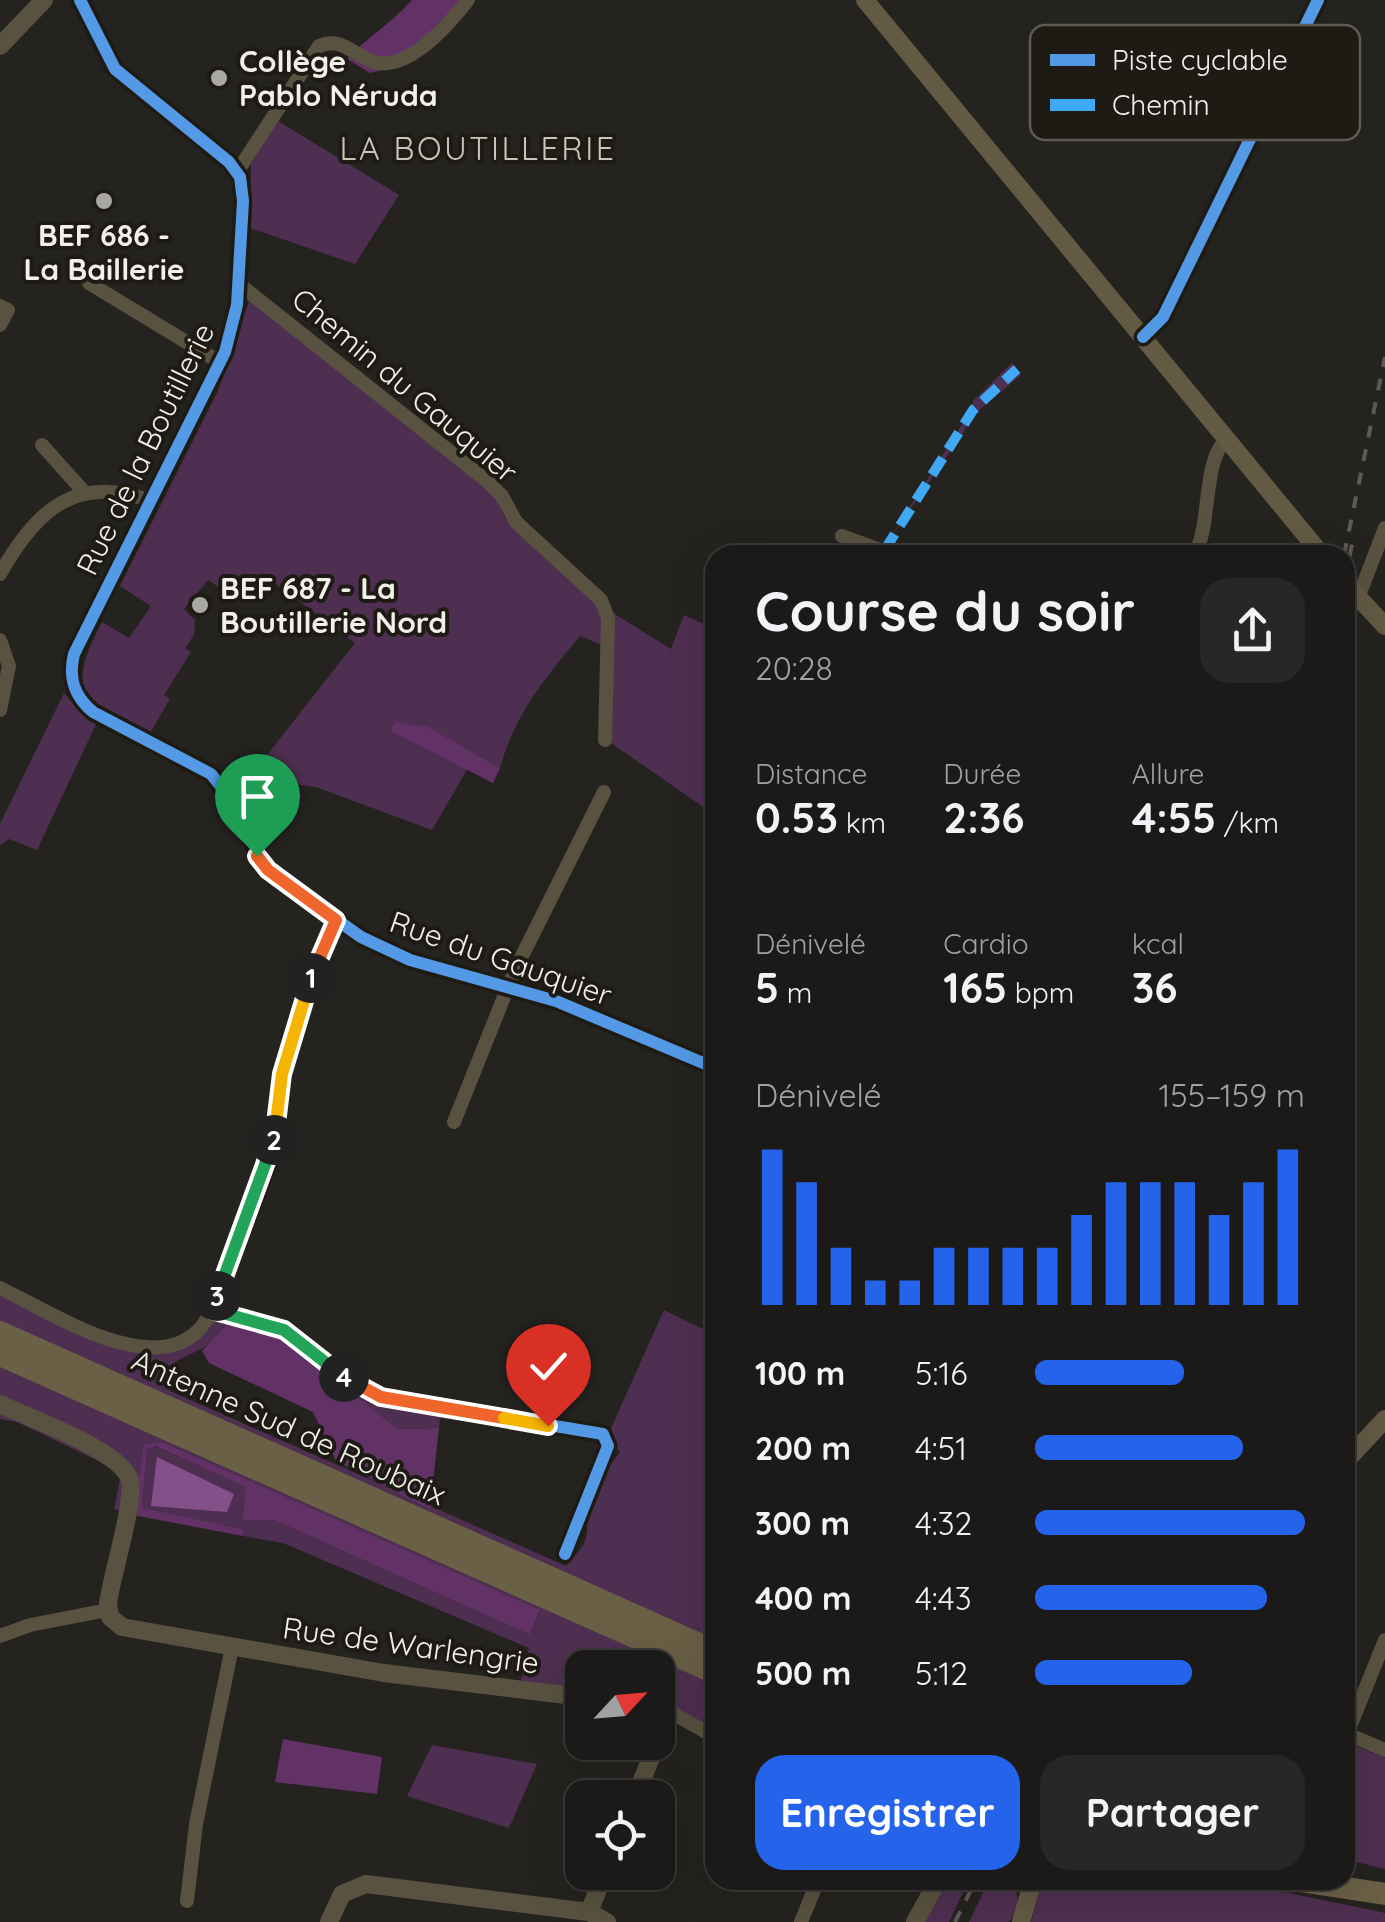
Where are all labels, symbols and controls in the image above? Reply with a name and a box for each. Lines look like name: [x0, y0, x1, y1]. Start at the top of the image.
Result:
legend: [1030, 25, 1360, 140]
place label: Collège Pablo Néruda: [239, 42, 438, 114]
text: Piste cyclable: [1112, 42, 1288, 77]
marker: Collège Pablo Néruda: [208, 67, 230, 89]
text: Chemin: [1112, 87, 1210, 122]
district label: LA BOUTILLERIE: [340, 128, 616, 168]
marker: BEF 686 - La Baillerie: [93, 190, 115, 212]
place label: BEF 686 - La Baillerie: [23, 216, 185, 288]
street label: Chemin du Gauquier: [284, 279, 526, 491]
street label: Rue de la Boutillerie: [68, 317, 222, 581]
place label: BEF 687 - La Boutillerie Nord: [220, 569, 447, 641]
text: Course du soir: [755, 576, 1135, 645]
button: share: [1200, 578, 1305, 683]
marker: BEF 687 - La Boutillerie Nord: [189, 594, 211, 616]
text: 20:28: [755, 648, 833, 688]
pin: [215, 754, 300, 857]
text: Distance: [755, 756, 867, 791]
text: Durée: [943, 756, 1021, 791]
text: Allure: [1132, 756, 1204, 791]
icon: arrive: [230, 769, 285, 824]
text: 0.53: [755, 791, 838, 844]
text: 2:36: [943, 791, 1024, 844]
text: 4:55: [1132, 791, 1216, 844]
text: km: [838, 805, 886, 840]
text: /km: [1216, 805, 1279, 840]
street label: Rue du Gauquier: [385, 902, 617, 1014]
text: Dénivelé: [755, 926, 866, 961]
text: Cardio: [943, 926, 1029, 961]
text: kcal: [1132, 926, 1184, 961]
pin: 1: [286, 953, 336, 1003]
text: 1: [306, 960, 316, 995]
text: 5: [755, 961, 779, 1014]
text: 165: [943, 961, 1007, 1014]
text: 36: [1132, 961, 1177, 1014]
text: m: [779, 975, 812, 1010]
text: bpm: [1007, 975, 1074, 1010]
text: Dénivelé: [755, 1075, 882, 1115]
text: 155–159 m: [1158, 1075, 1305, 1115]
pin: 2: [249, 1115, 299, 1165]
text: 2: [266, 1122, 282, 1157]
pin: 3: [192, 1271, 242, 1321]
text: 3: [209, 1278, 225, 1313]
pin: [506, 1324, 591, 1427]
icon: check: [521, 1339, 576, 1394]
street label: Antenne Sud de Roubaix: [126, 1341, 452, 1513]
pin: 4: [319, 1352, 369, 1402]
text: 100 m: [755, 1353, 845, 1393]
text: 5:16: [915, 1353, 967, 1393]
text: 4: [336, 1359, 352, 1394]
text: 200 m: [755, 1428, 851, 1468]
text: 4:51: [915, 1428, 967, 1468]
text: 300 m: [755, 1503, 850, 1543]
text: 4:32: [915, 1503, 972, 1543]
text: 400 m: [755, 1578, 852, 1618]
text: 4:43: [915, 1578, 971, 1618]
street label: Rue de Warlengrie: [280, 1608, 542, 1682]
north arrow: [565, 1650, 675, 1760]
map controls: [565, 1650, 675, 1890]
text: 500 m: [755, 1653, 851, 1693]
text: 5:12: [915, 1653, 968, 1693]
button: Enregistrer: [755, 1755, 1020, 1870]
button: Partager: [1040, 1755, 1305, 1870]
button: locate: [565, 1780, 675, 1890]

